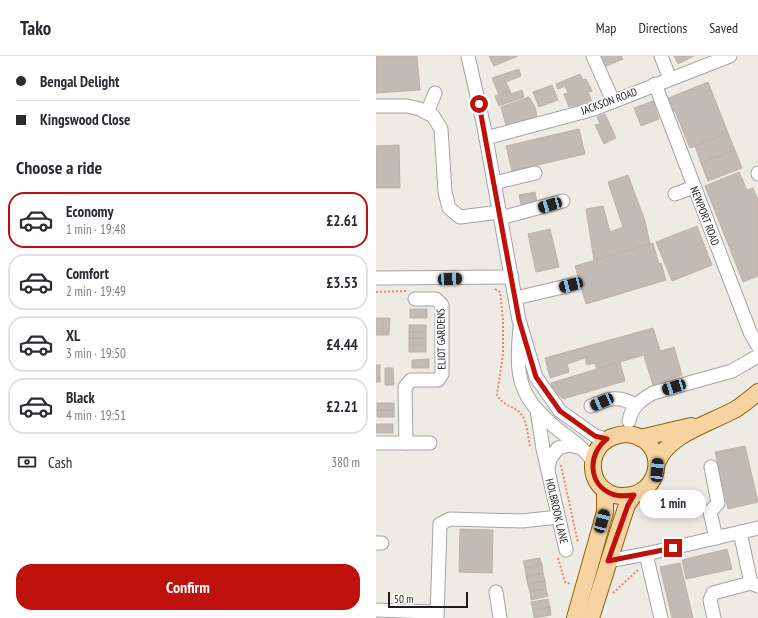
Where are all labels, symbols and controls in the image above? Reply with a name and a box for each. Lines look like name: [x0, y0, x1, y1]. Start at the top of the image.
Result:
text: Tako: [20, 16, 51, 40]
text: Map: [596, 19, 616, 37]
text: Directions: [638, 19, 687, 37]
text: Saved: [709, 19, 738, 37]
text: Bengal Delight: [40, 72, 119, 91]
street label: JACKSON ROAD: [578, 84, 639, 118]
route start: [470, 95, 488, 113]
text: Kingswood Close: [40, 110, 130, 129]
text: Choose a ride: [16, 156, 102, 179]
street label: NEWPORT ROAD: [687, 184, 723, 248]
car: [537, 196, 563, 214]
icon: car: [18, 202, 54, 238]
text: Economy: [66, 202, 114, 221]
text: £2.61: [326, 211, 358, 230]
text: 1 min · 19:48: [66, 221, 126, 238]
icon: car: [18, 264, 54, 300]
text: Comfort: [66, 264, 109, 283]
car: [438, 272, 462, 286]
text: £3.53: [326, 273, 358, 292]
car: [558, 276, 584, 294]
text: 2 min · 19:49: [66, 283, 126, 300]
street label: ELIOT GARDENS: [433, 308, 449, 370]
icon: car: [18, 326, 54, 362]
text: XL: [66, 326, 80, 345]
text: £4.44: [326, 335, 358, 354]
text: 3 min · 19:50: [66, 345, 126, 362]
car: [661, 378, 687, 396]
icon: car: [18, 388, 54, 424]
text: Black: [66, 388, 95, 407]
car: [589, 392, 615, 412]
text: £2.21: [326, 397, 358, 416]
text: 4 min · 19:51: [66, 407, 126, 424]
icon: cash: [16, 451, 38, 473]
text: Cash: [48, 453, 72, 472]
text: 380 m: [331, 454, 360, 471]
car: [650, 458, 664, 482]
street label: HOLBROOK LANE: [543, 477, 571, 545]
callout: 1 min: [640, 490, 706, 518]
text: 1 min: [660, 495, 686, 512]
car: [593, 508, 611, 534]
route end: [664, 539, 682, 557]
button: Confirm: [16, 564, 360, 610]
scale bar: [388, 590, 468, 609]
text: 50 m: [394, 592, 413, 606]

